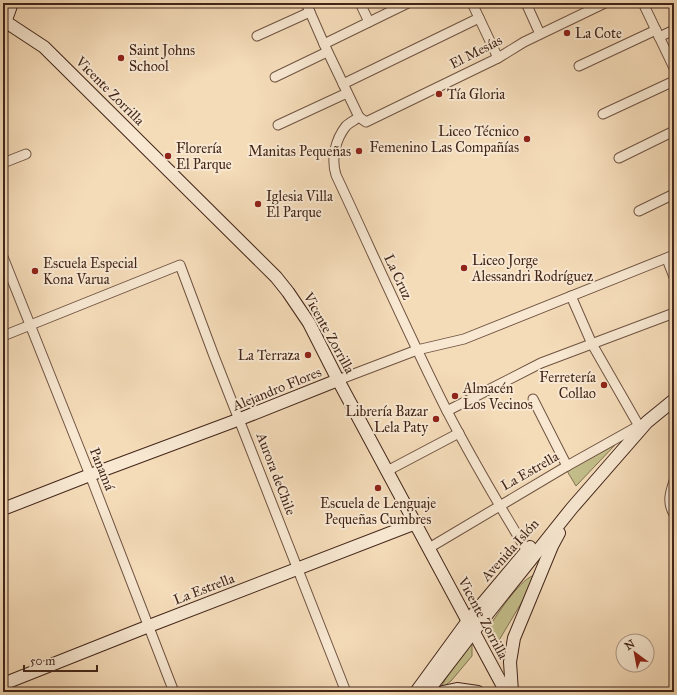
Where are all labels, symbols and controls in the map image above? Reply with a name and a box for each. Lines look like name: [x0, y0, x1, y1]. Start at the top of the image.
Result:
place label: La Cote: [575, 25, 622, 42]
marker: La Cote: [562, 28, 572, 38]
street label: El Mesías: [447, 32, 505, 72]
place label: Saint Johns School: [129, 42, 195, 75]
street label: Vicente Zorrilla: [71, 52, 148, 129]
marker: Saint Johns School: [116, 53, 126, 63]
place label: Tía Gloria: [447, 86, 505, 103]
marker: Tía Gloria: [434, 89, 444, 99]
place label: Liceo Técnico Femenino Las Compañías: [369, 123, 519, 156]
marker: Liceo Técnico Femenino Las Compañías: [522, 134, 532, 144]
place label: Florería El Parque: [176, 140, 232, 174]
place label: Manitas Pequeñas: [248, 143, 351, 161]
marker: Manitas Pequeñas: [354, 146, 364, 156]
marker: Florería El Parque: [163, 151, 173, 161]
place label: Iglesia Villa El Parque: [266, 188, 333, 222]
marker: Iglesia Villa El Parque: [253, 199, 263, 209]
street label: La Cruz: [380, 252, 416, 303]
place label: Liceo Jorge Alessandri Rodríguez: [471, 252, 594, 285]
place label: Escuela Especial Kona Varua: [43, 255, 138, 288]
marker: Liceo Jorge Alessandri Rodríguez: [459, 263, 469, 273]
marker: Escuela Especial Kona Varua: [30, 266, 40, 276]
street label: Vicente Zorrilla: [299, 289, 358, 377]
place label: La Terraza: [238, 347, 300, 364]
marker: La Terraza: [303, 350, 313, 360]
street label: Alejandro Flores: [229, 363, 324, 415]
place label: Ferretería Collao: [539, 369, 596, 402]
place label: Almacén Los Vecinos: [462, 380, 533, 413]
marker: Ferretería Collao: [599, 380, 609, 390]
marker: Almacén Los Vecinos: [450, 391, 460, 401]
place label: Librería Bazar Lela Paty: [345, 403, 429, 436]
marker: Librería Bazar Lela Paty: [431, 414, 441, 424]
street label: Aurora deChile: [252, 429, 300, 518]
street label: Panamá: [86, 445, 118, 493]
street label: La Estrella: [498, 448, 562, 494]
marker: Escuela de Lenguaje Pequeñas Cumbres: [373, 483, 383, 493]
place label: Escuela de Lenguaje Pequeñas Cumbres: [320, 495, 436, 529]
street label: Avenida Islón: [477, 515, 543, 585]
street label: La Estrella: [171, 570, 237, 608]
street label: Vicente Zorrilla: [454, 573, 512, 662]
north arrow: [615, 633, 655, 673]
text: N: [623, 637, 638, 653]
scale bar: [24, 647, 97, 673]
text: 50 m: [30, 654, 55, 668]

